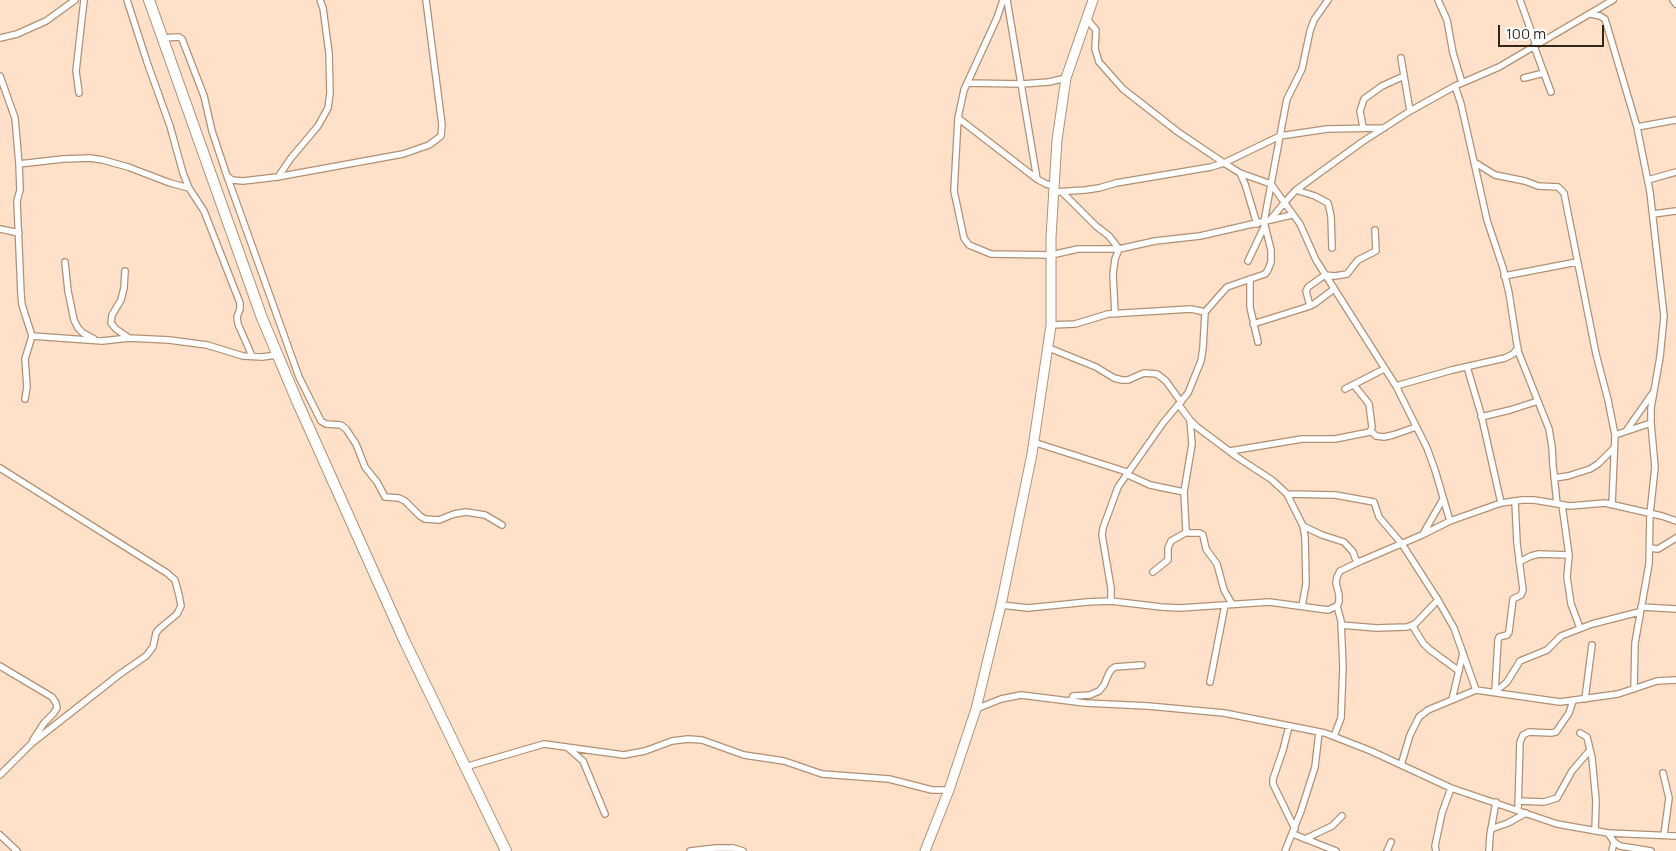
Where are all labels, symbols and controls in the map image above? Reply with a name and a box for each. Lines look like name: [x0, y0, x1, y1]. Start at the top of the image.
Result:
scale bar: [1501, 15, 1607, 47]
text: 100 m: [1506, 23, 1546, 44]

